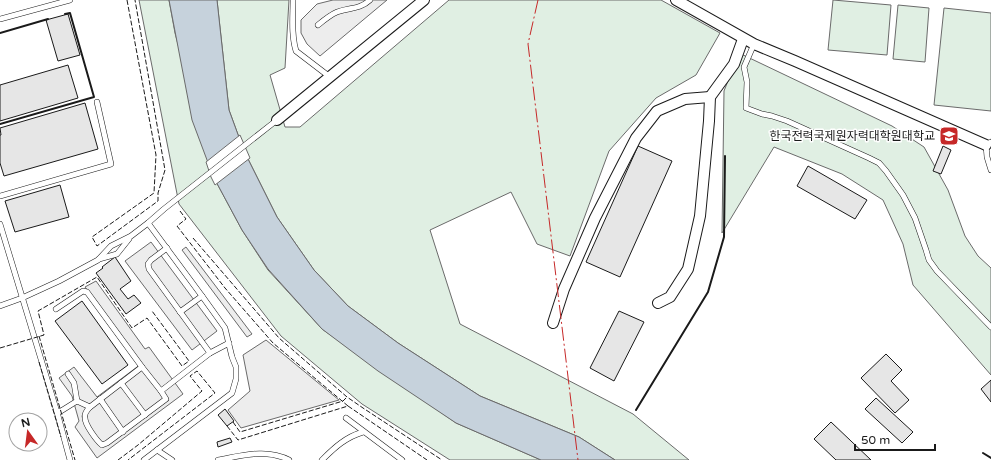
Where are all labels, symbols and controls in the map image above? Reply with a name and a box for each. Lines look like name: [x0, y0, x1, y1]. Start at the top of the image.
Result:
school or university icon: 한국전력국제원자력대학원대학교: [938, 125, 960, 147]
place label: 한국전력국제원자력대학원대학교: [769, 129, 935, 143]
north arrow: [8, 412, 48, 452]
text: N: [20, 415, 32, 430]
scale bar: [855, 426, 935, 452]
text: 50 m: [861, 433, 890, 447]

